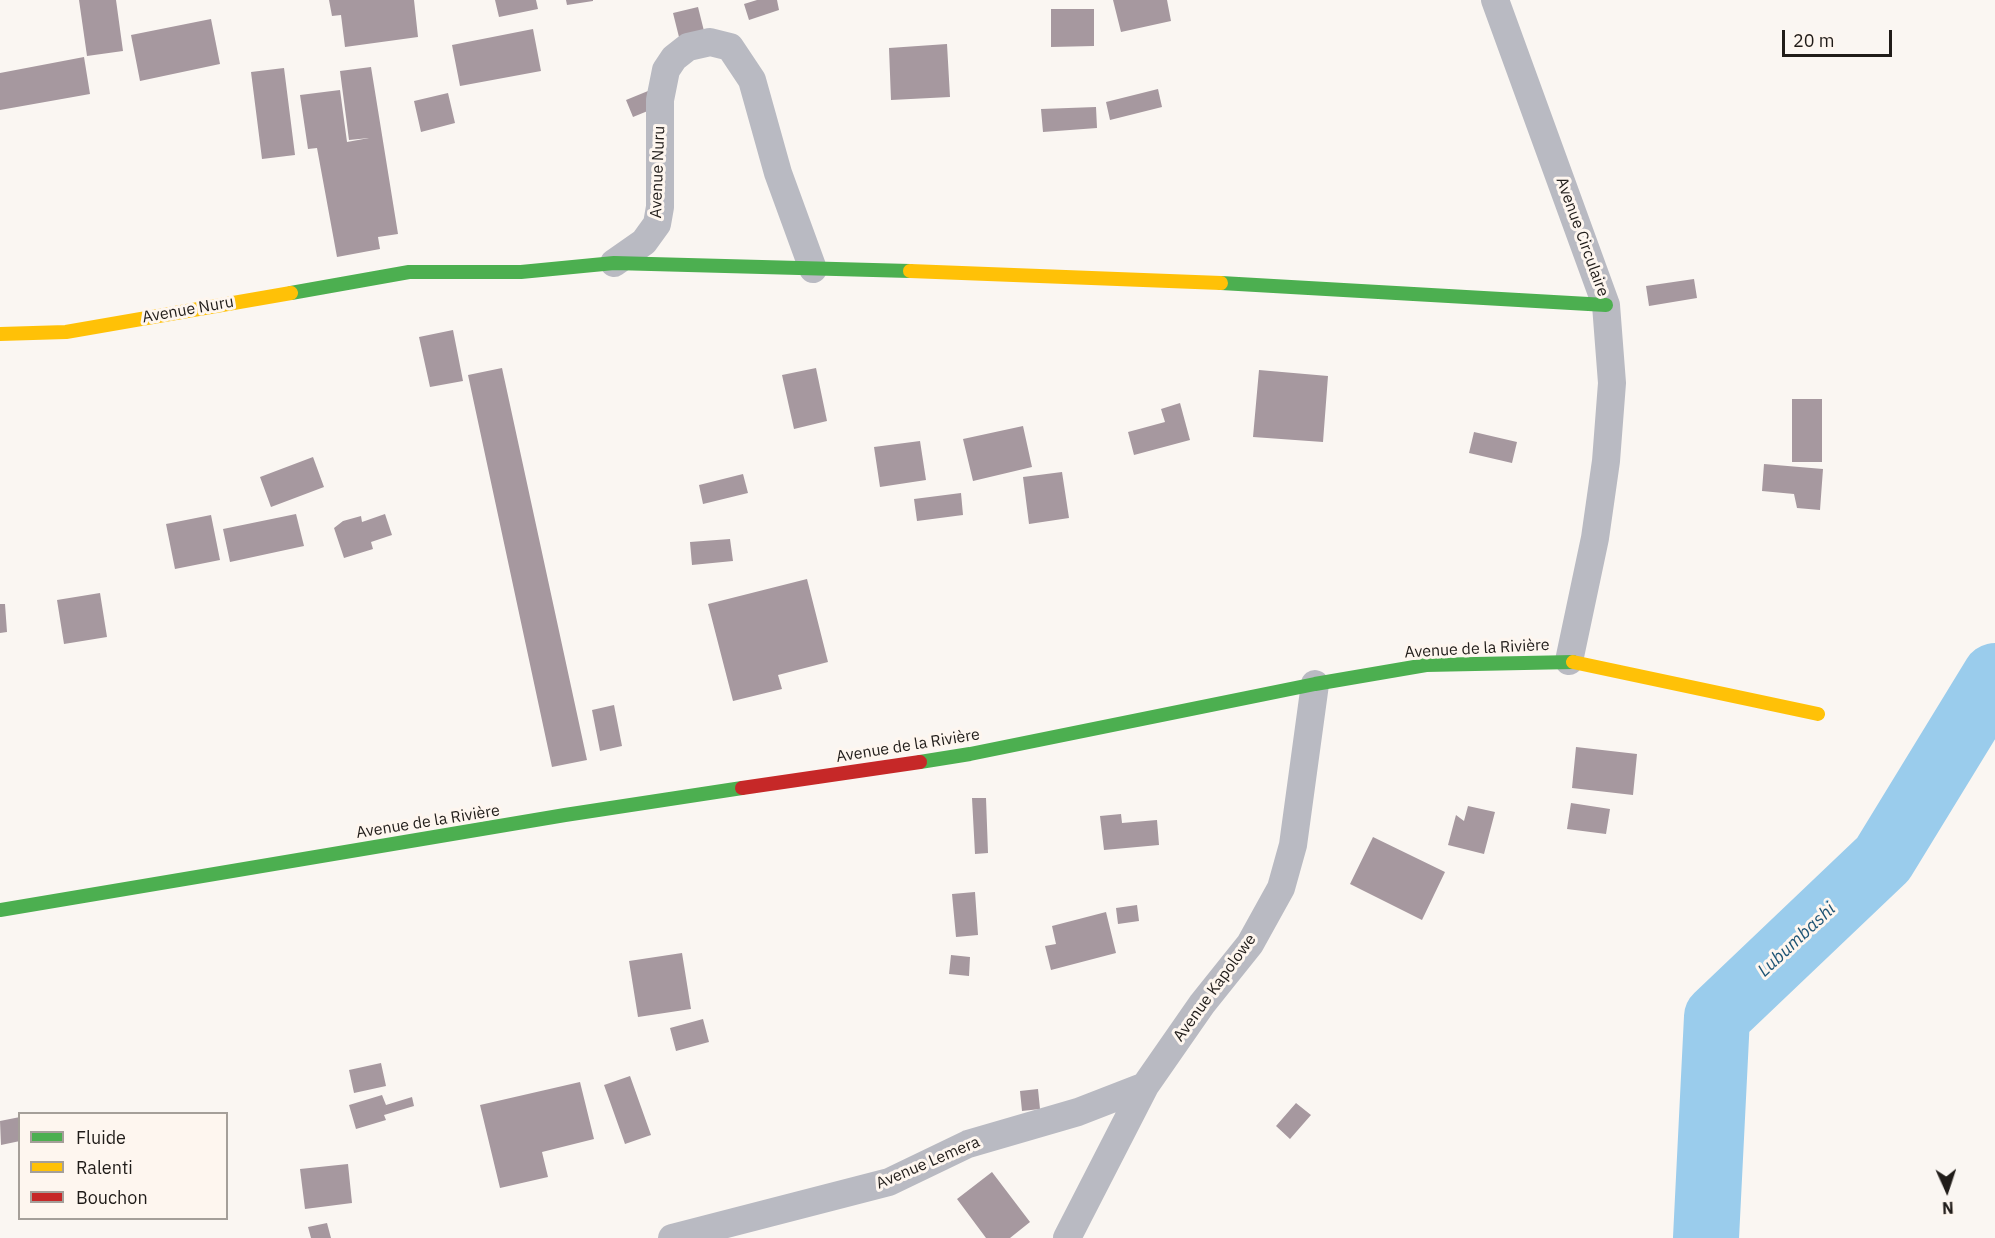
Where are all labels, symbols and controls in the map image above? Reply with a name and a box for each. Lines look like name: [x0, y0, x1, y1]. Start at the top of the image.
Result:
scale bar: [1785, 18, 1894, 56]
text: 20 m: [1793, 29, 1835, 52]
street label: Avenue Nuru: [647, 125, 669, 219]
street label: Avenue Circulaire: [1552, 175, 1612, 299]
street label: Avenue Nuru: [141, 293, 235, 327]
street label: Avenue de la Rivière: [1404, 636, 1550, 662]
street label: Avenue de la Rivière: [835, 725, 981, 767]
street label: Avenue de la Rivière: [355, 801, 501, 843]
water label: Lubumbashi: [1754, 899, 1840, 981]
street label: Avenue Kapolowe: [1170, 931, 1260, 1045]
legend: [18, 1112, 228, 1220]
text: Fluide: [76, 1126, 126, 1149]
street label: Avenue Lemera: [873, 1132, 983, 1194]
text: Ralenti: [76, 1156, 133, 1179]
north arrow: [1917, 1160, 1977, 1220]
text: Bouchon: [76, 1186, 148, 1209]
text: N: [1942, 1198, 1954, 1218]

